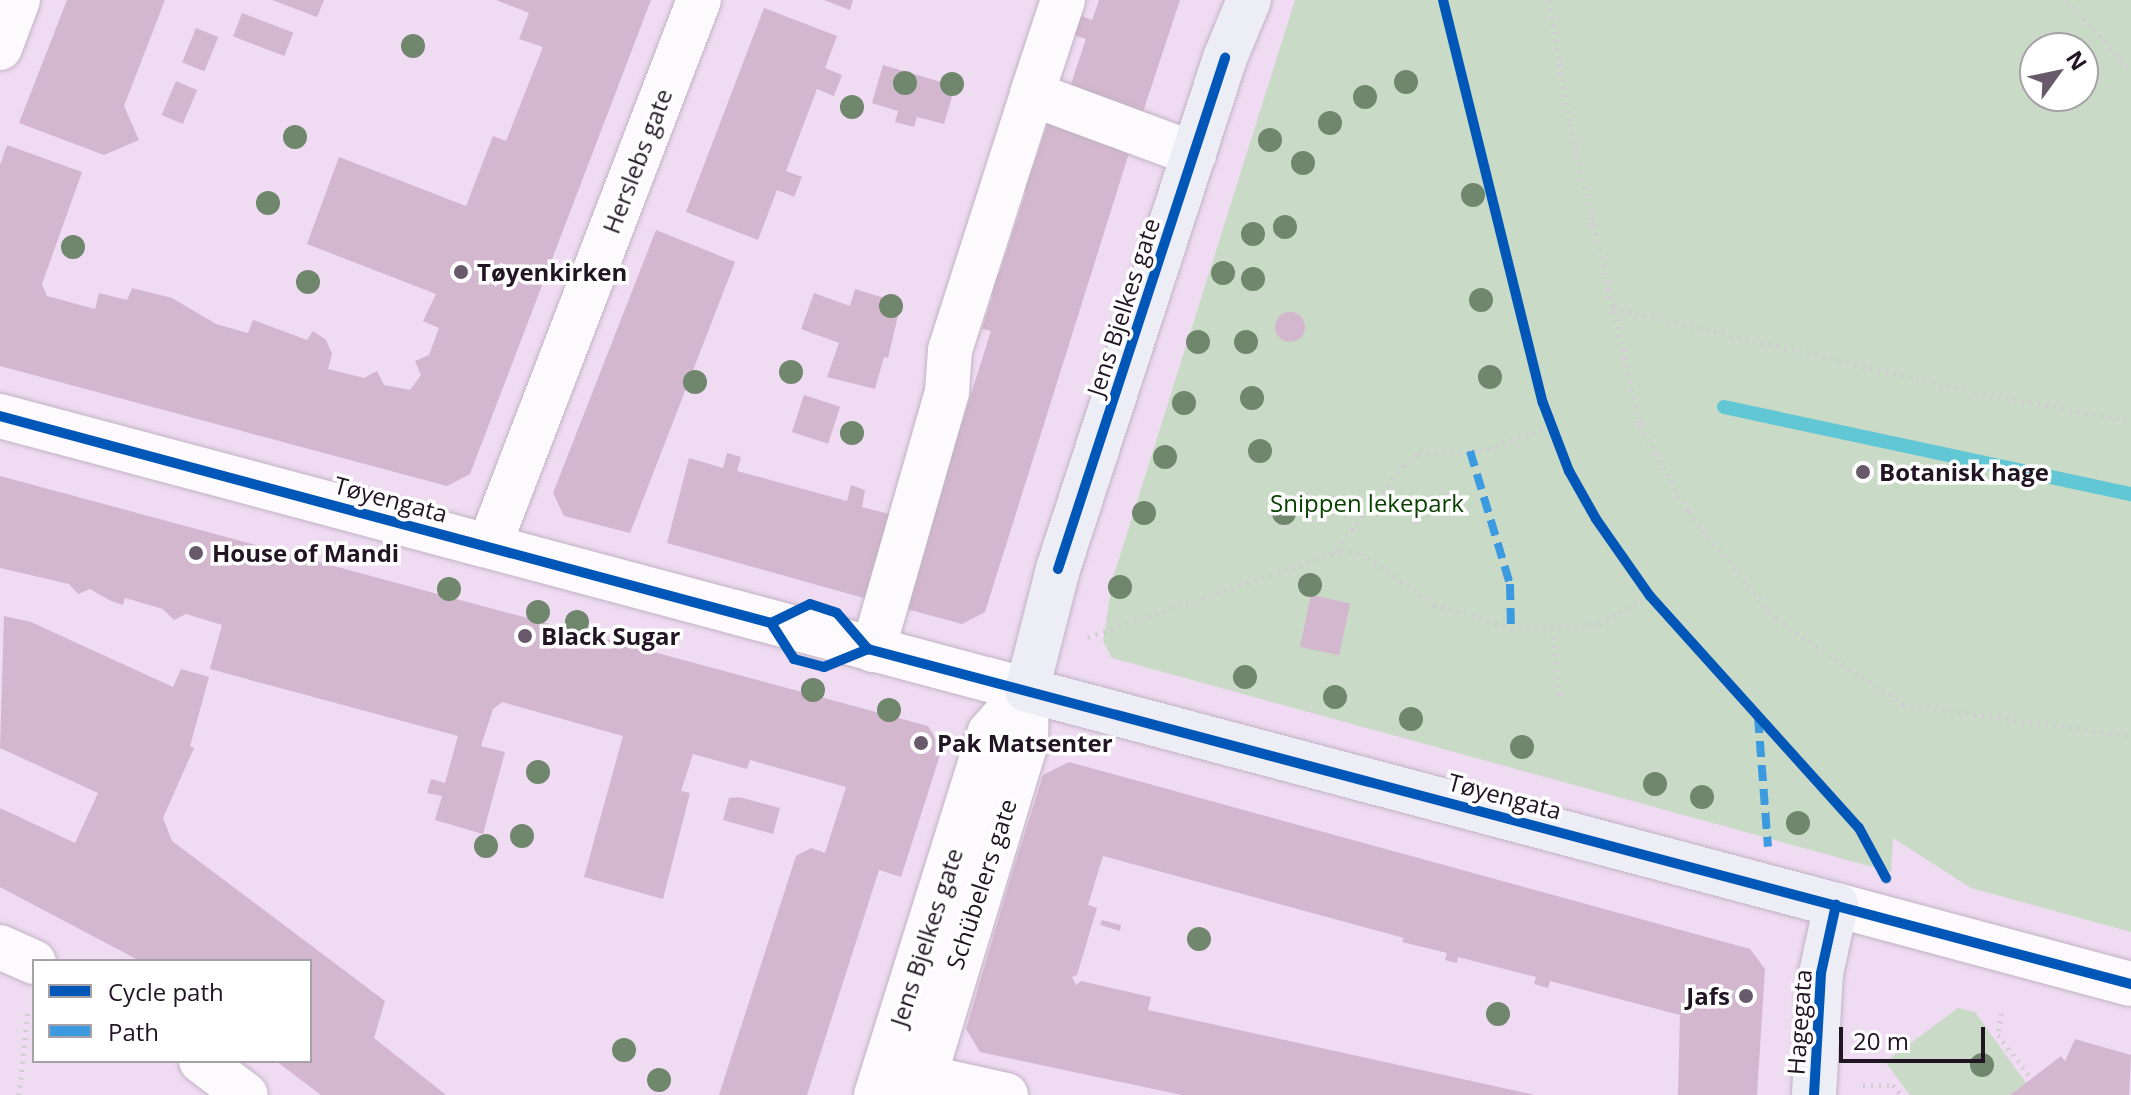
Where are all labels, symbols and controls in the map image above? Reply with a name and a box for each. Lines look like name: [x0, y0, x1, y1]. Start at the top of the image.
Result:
north arrow: [2019, 32, 2099, 112]
text: N: [2060, 44, 2095, 76]
street label: Herslebs gate: [596, 85, 678, 237]
street label: Jens Bjelkes gate: [1081, 214, 1165, 400]
place label: Tøyenkirken: [477, 258, 627, 286]
marker: Tøyenkirken: [452, 263, 470, 281]
place label: Botanisk hage: [1879, 458, 2049, 486]
marker: Botanisk hage: [1854, 463, 1872, 481]
street label: Tøyengata: [331, 470, 451, 528]
park label: Snippen lekepark: [1270, 489, 1464, 517]
place label: House of Mandi: [212, 539, 399, 567]
marker: House of Mandi: [187, 544, 205, 562]
place label: Black Sugar: [541, 622, 680, 650]
marker: Black Sugar: [516, 627, 534, 645]
place label: Pak Matsenter: [937, 729, 1113, 757]
marker: Pak Matsenter: [912, 734, 930, 752]
street label: Tøyengata: [1445, 767, 1565, 825]
street label: Schübelers gate: [940, 795, 1022, 973]
street label: Jens Bjelkes gate: [884, 844, 968, 1030]
legend: [32, 959, 312, 1063]
street label: Hagegata: [1781, 968, 1817, 1076]
text: Cycle path: [108, 975, 224, 1008]
place label: Jafs: [1686, 982, 1730, 1010]
marker: Jafs: [1737, 987, 1755, 1005]
scale bar: [1843, 1011, 1989, 1061]
text: Path: [108, 1015, 159, 1048]
text: 20 m: [1853, 1024, 1909, 1057]

